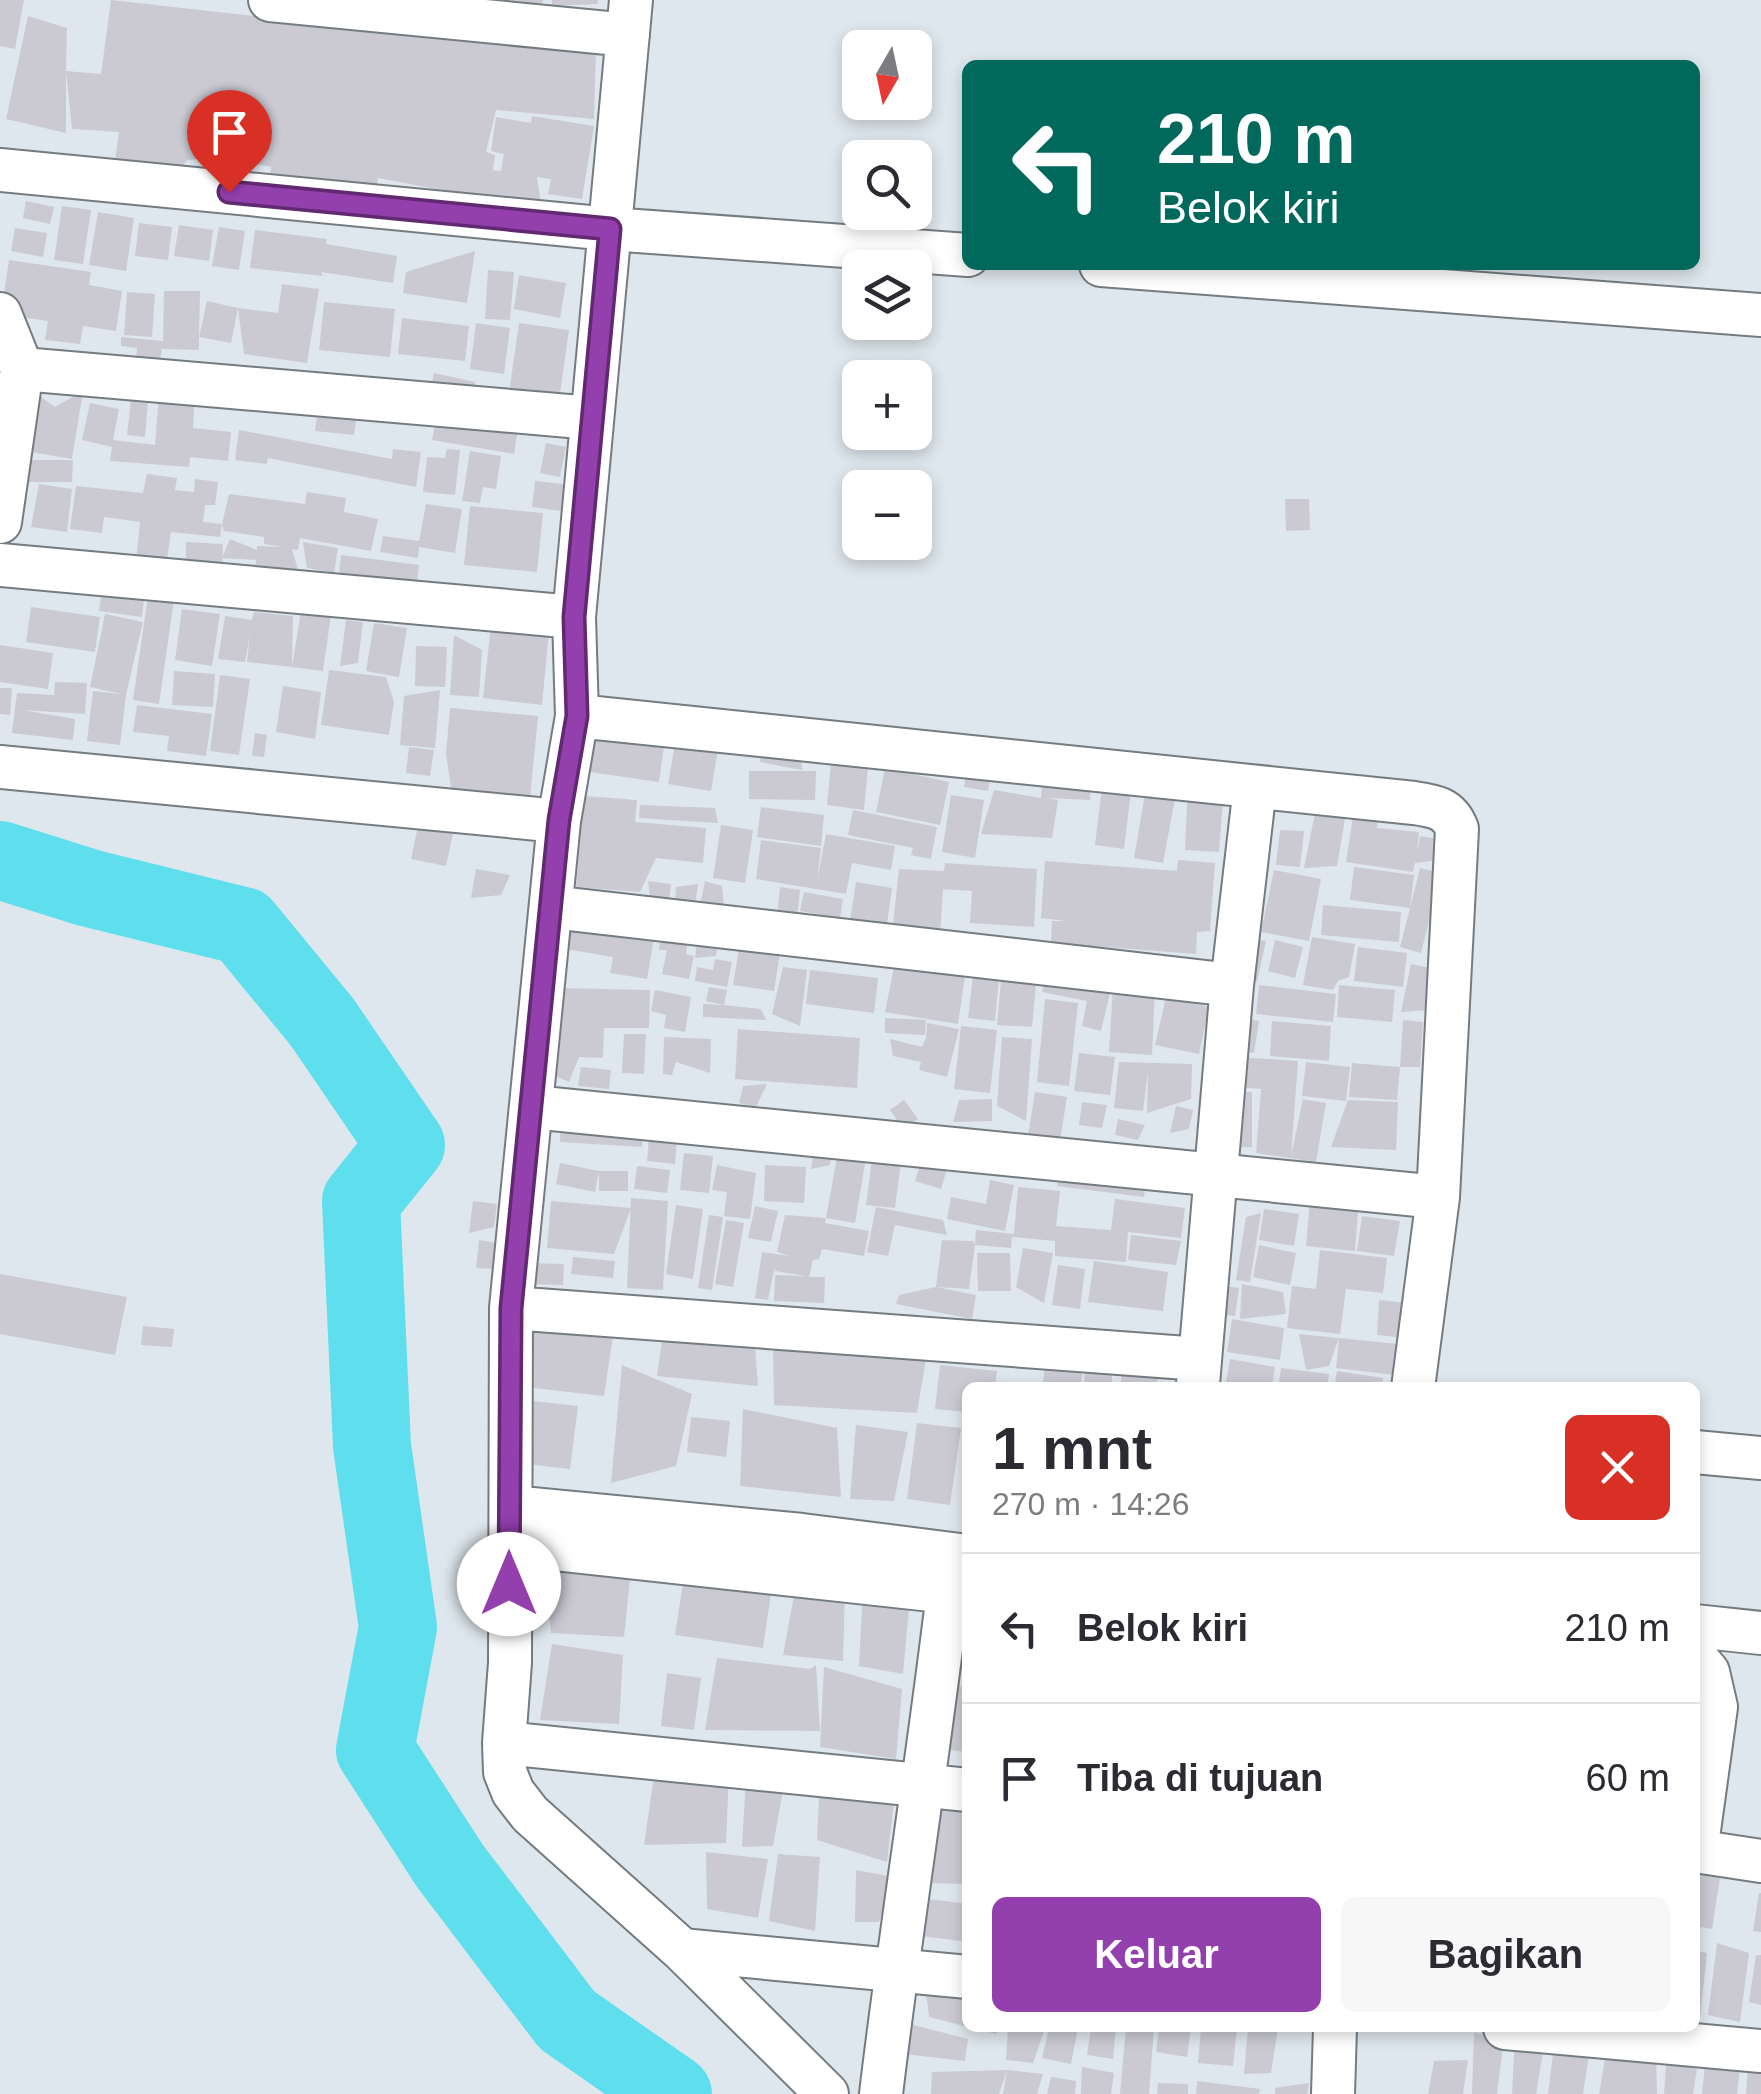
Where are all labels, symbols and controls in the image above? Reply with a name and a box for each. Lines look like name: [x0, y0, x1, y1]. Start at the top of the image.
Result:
north arrow: [842, 30, 932, 120]
map controls: [842, 30, 932, 560]
pin: [187, 90, 272, 193]
icon: left: [992, 100, 1122, 230]
text: 210 m: [1157, 100, 1355, 178]
icon: arrive: [202, 105, 257, 160]
button: search: [842, 140, 932, 230]
text: Belok kiri: [1157, 182, 1340, 233]
button: layers: [842, 250, 932, 340]
button: +: [842, 360, 932, 450]
button: −: [842, 470, 932, 560]
text: 1 mnt: [992, 1415, 1152, 1482]
button: close: [1565, 1415, 1670, 1520]
text: 270 m · 14:26: [992, 1486, 1189, 1522]
position arrow: [457, 1532, 561, 1636]
icon: left: [992, 1601, 1047, 1656]
text: Belok kiri: [1077, 1607, 1248, 1649]
text: 210 m: [1564, 1607, 1670, 1649]
icon: arrive: [992, 1751, 1047, 1806]
text: Tiba di tujuan: [1077, 1757, 1323, 1799]
text: 60 m: [1586, 1757, 1670, 1799]
button: Keluar: [992, 1897, 1321, 2012]
button: Bagikan: [1341, 1897, 1670, 2012]

